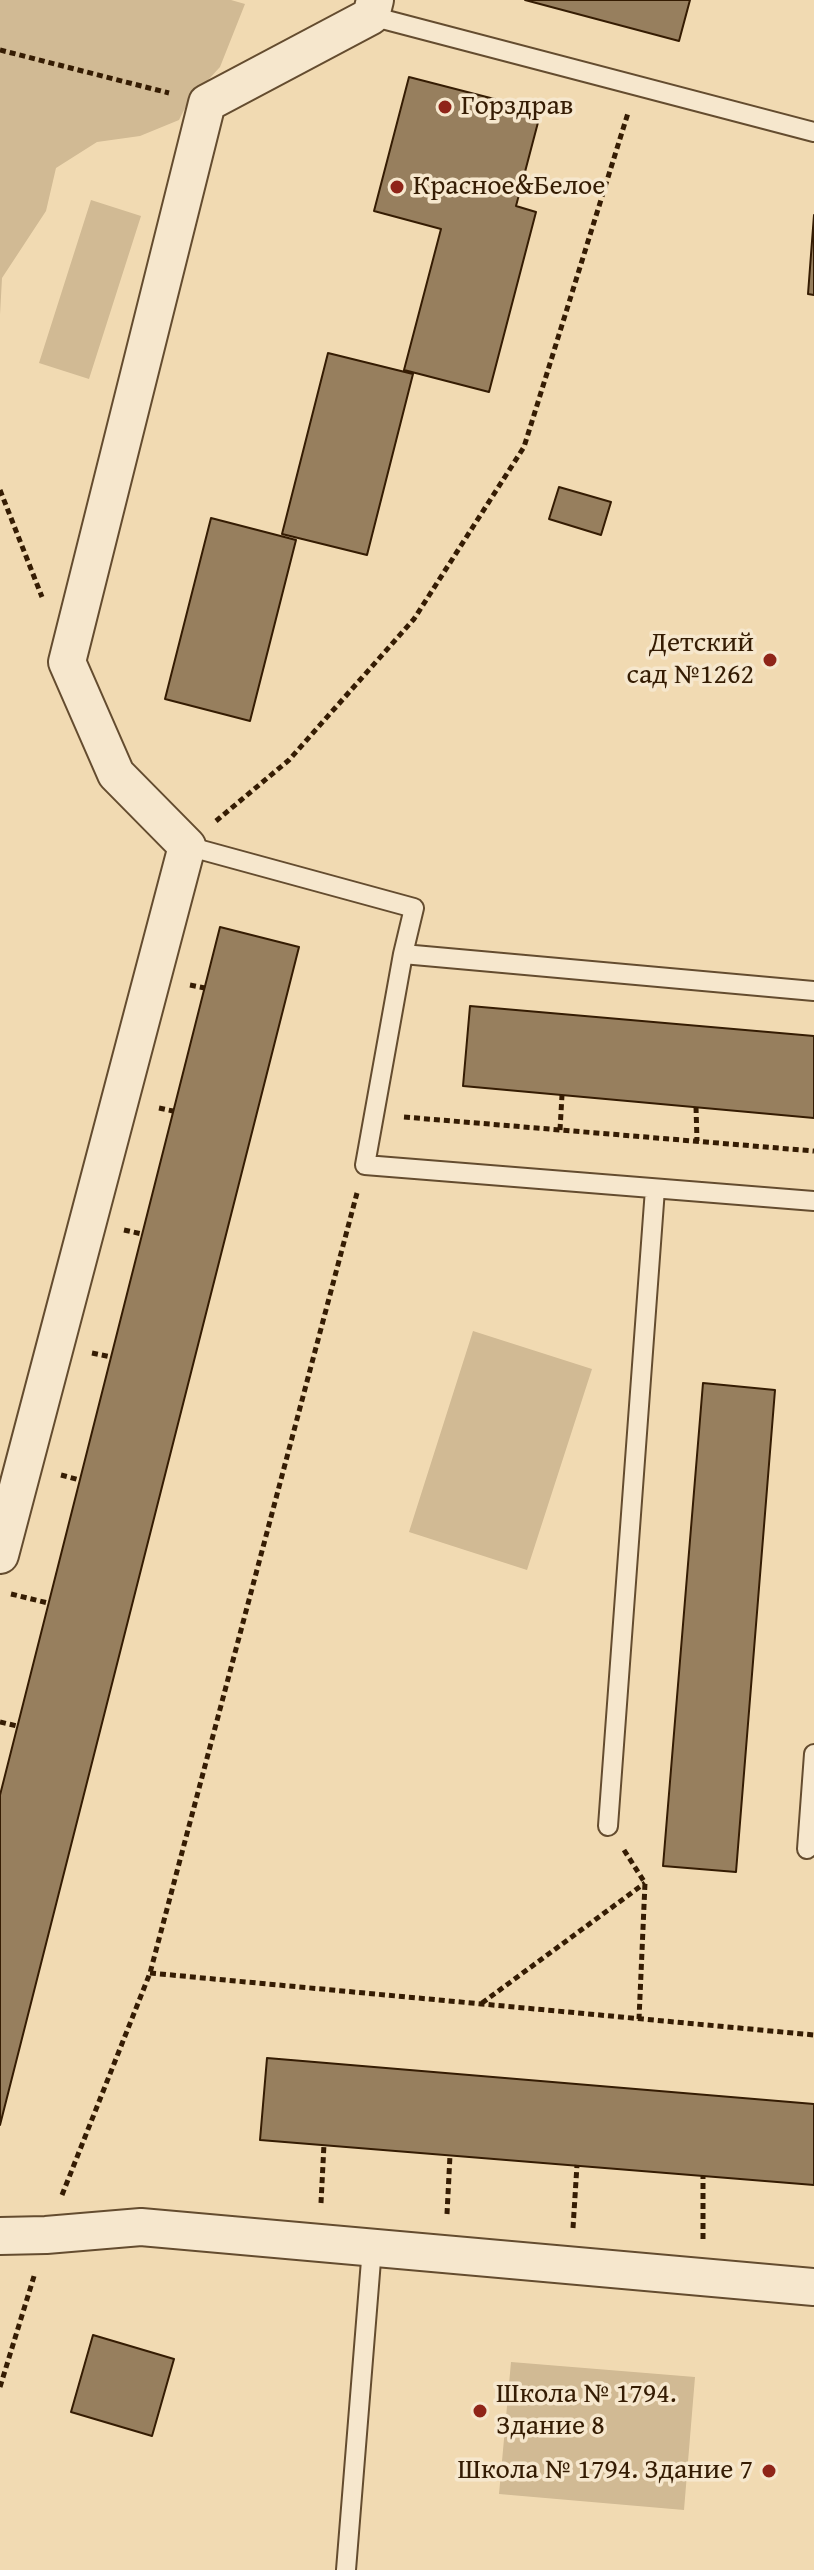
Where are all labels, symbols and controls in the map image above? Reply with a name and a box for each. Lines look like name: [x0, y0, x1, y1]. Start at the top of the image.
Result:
place label: Горздрав: [461, 90, 573, 124]
marker: Горздрав: [436, 98, 454, 116]
place label: Красное&Белое: [413, 170, 605, 204]
marker: Красное&Белое: [388, 178, 406, 196]
place label: Детский сад №1262: [627, 627, 754, 693]
marker: Детский сад №1262: [761, 651, 779, 669]
place label: Школа № 1794. Здание 8: [496, 2378, 677, 2444]
marker: Школа № 1794. Здание 8: [471, 2402, 489, 2420]
place label: Школа № 1794. Здание 7: [458, 2454, 753, 2488]
marker: Школа № 1794. Здание 7: [760, 2462, 778, 2480]

